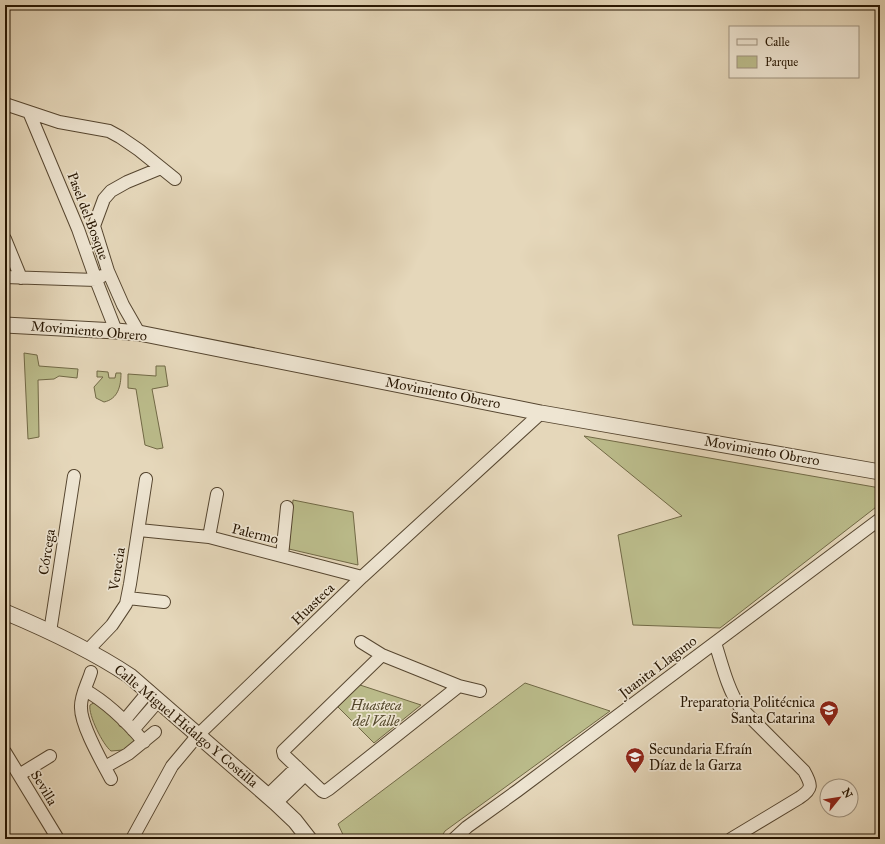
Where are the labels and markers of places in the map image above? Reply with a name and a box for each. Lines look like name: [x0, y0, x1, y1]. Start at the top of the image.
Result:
place label: Preparatoria Politécnica Santa Catarina: [680, 694, 815, 727]
school or university icon: Preparatoria Politécnica Santa Catarina: [818, 699, 840, 727]
place label: Secundaria Efraín Díaz de la Garza: [649, 741, 753, 774]
school or university icon: Secundaria Efraín Díaz de la Garza: [624, 746, 646, 774]

